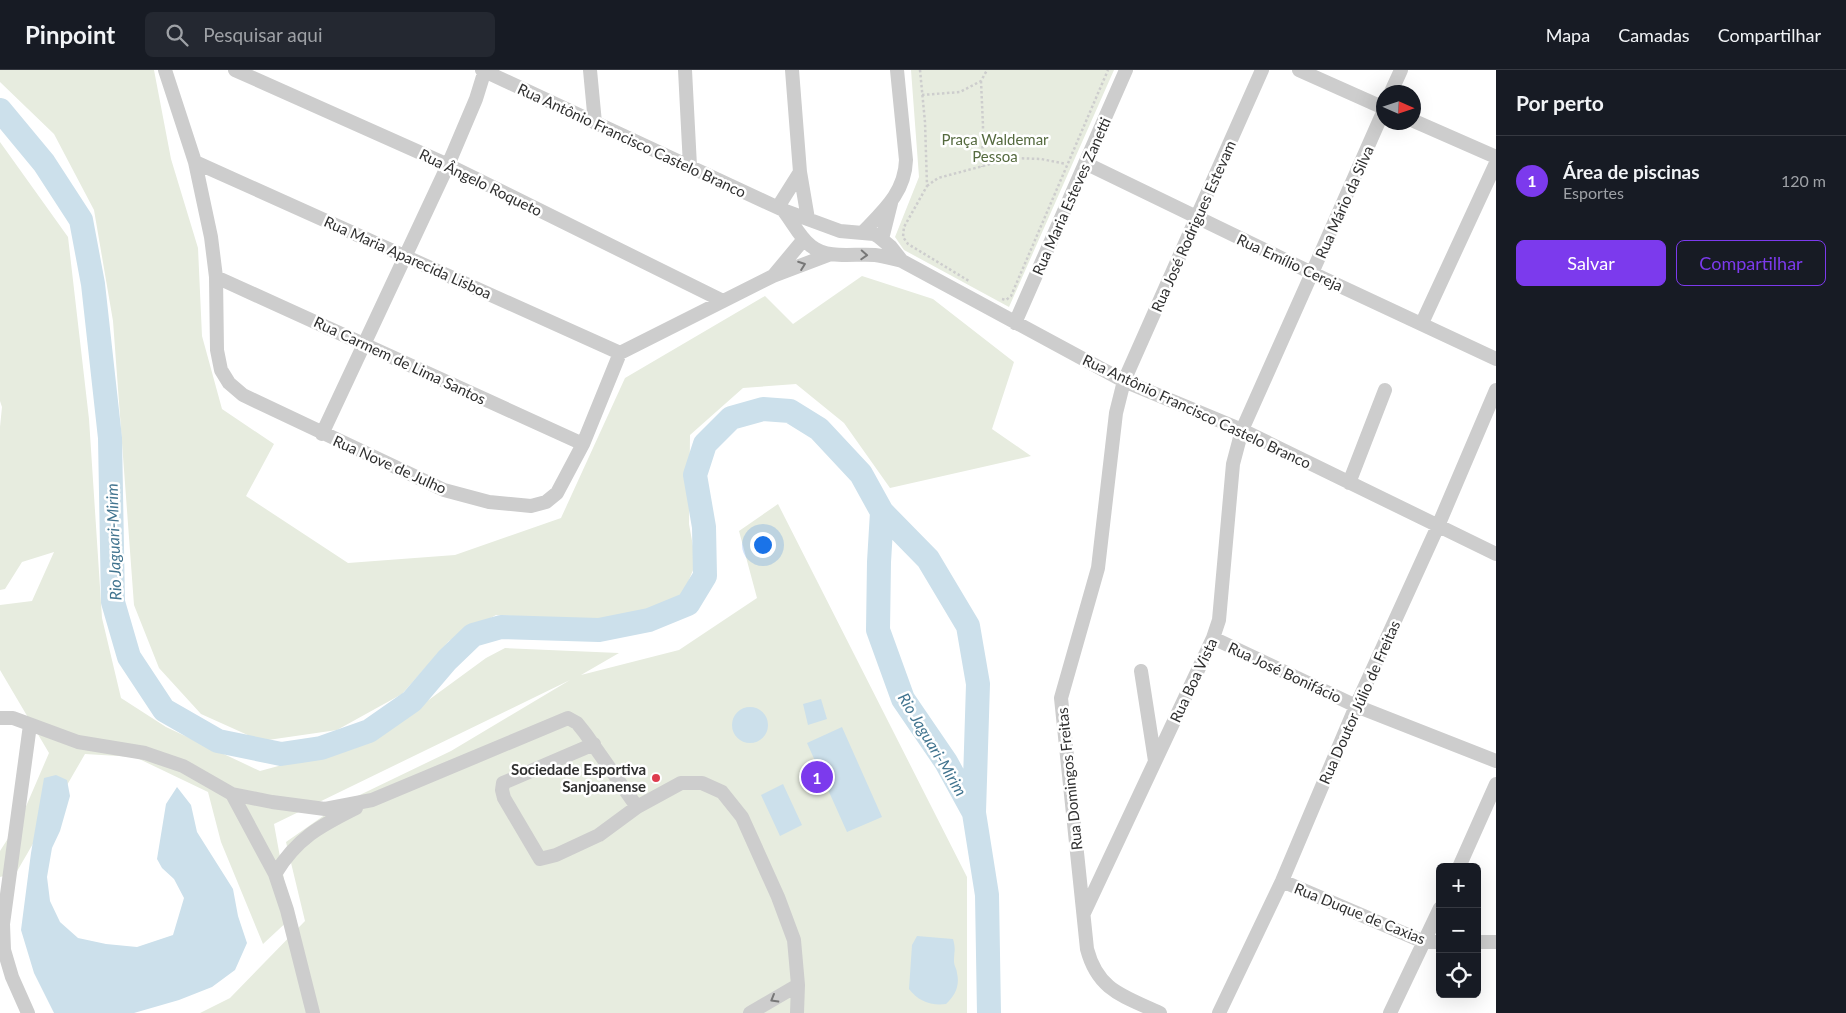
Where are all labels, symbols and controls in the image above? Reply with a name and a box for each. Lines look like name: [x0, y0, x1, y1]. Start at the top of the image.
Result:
search box: [145, 12, 495, 57]
text: Pinpoint: [25, 20, 115, 49]
icon: search: [163, 21, 191, 49]
text: Pesquisar aqui: [203, 23, 323, 46]
text: Mapa: [1546, 24, 1590, 46]
text: Camadas: [1618, 24, 1690, 46]
text: Compartilhar: [1718, 24, 1821, 46]
street label: Rua Antônio Francisco Castelo Branco: [515, 79, 749, 201]
north arrow: [1376, 85, 1421, 130]
text: Por perto: [1516, 90, 1604, 115]
street label: Rua Maria Esteves Zanetti: [1028, 114, 1114, 278]
park label: Praça Waldemar Pessoa: [941, 130, 1049, 165]
street label: Rua José Rodrigues Estevam: [1147, 137, 1239, 315]
street label: Rua Mário da Silva: [1311, 143, 1377, 261]
street label: Rua Ângelo Roqueto: [417, 145, 545, 219]
text: Área de piscinas: [1563, 160, 1700, 183]
text: 1: [1527, 171, 1537, 190]
text: 120 m: [1781, 171, 1826, 190]
text: Esportes: [1563, 183, 1624, 202]
street label: Rua Maria Aparecida Lisboa: [321, 212, 495, 302]
street label: Rua Emílio Cereja: [1234, 230, 1346, 294]
button: Salvar: [1516, 240, 1666, 286]
button: Compartilhar: [1676, 240, 1826, 286]
one-way arrow: [861, 249, 869, 260]
one-way arrow: [797, 261, 806, 271]
street label: Rua Carmem de Lima Santos: [311, 312, 489, 408]
street label: Rua Antônio Francisco Castelo Branco: [1080, 350, 1314, 472]
street label: Rua Nove de Julho: [331, 431, 449, 497]
water label: Rio Jaguari-Mirim: [101, 483, 125, 601]
your location: [750, 532, 776, 558]
street label: Rua Doutor Júlio de Freitas: [1315, 617, 1403, 787]
street label: Rua Boa Vista: [1166, 635, 1220, 725]
street label: Rua José Bonifácio: [1225, 638, 1345, 706]
water label: Rio Jaguari-Mirim: [895, 689, 971, 799]
street label: Rua Domingos Freitas: [1053, 707, 1085, 851]
pin: 1: [801, 758, 833, 796]
place label: Sociedade Esportiva Sanjoanense: [511, 760, 646, 795]
marker: Sociedade Esportiva Sanjoanense: [650, 772, 662, 784]
map controls: [1436, 863, 1481, 998]
button: +: [1436, 863, 1481, 908]
street label: Rua Duque de Caxias: [1292, 879, 1428, 947]
button: −: [1436, 908, 1481, 953]
button: locate: [1436, 953, 1481, 998]
one-way arrow: [770, 993, 779, 1003]

